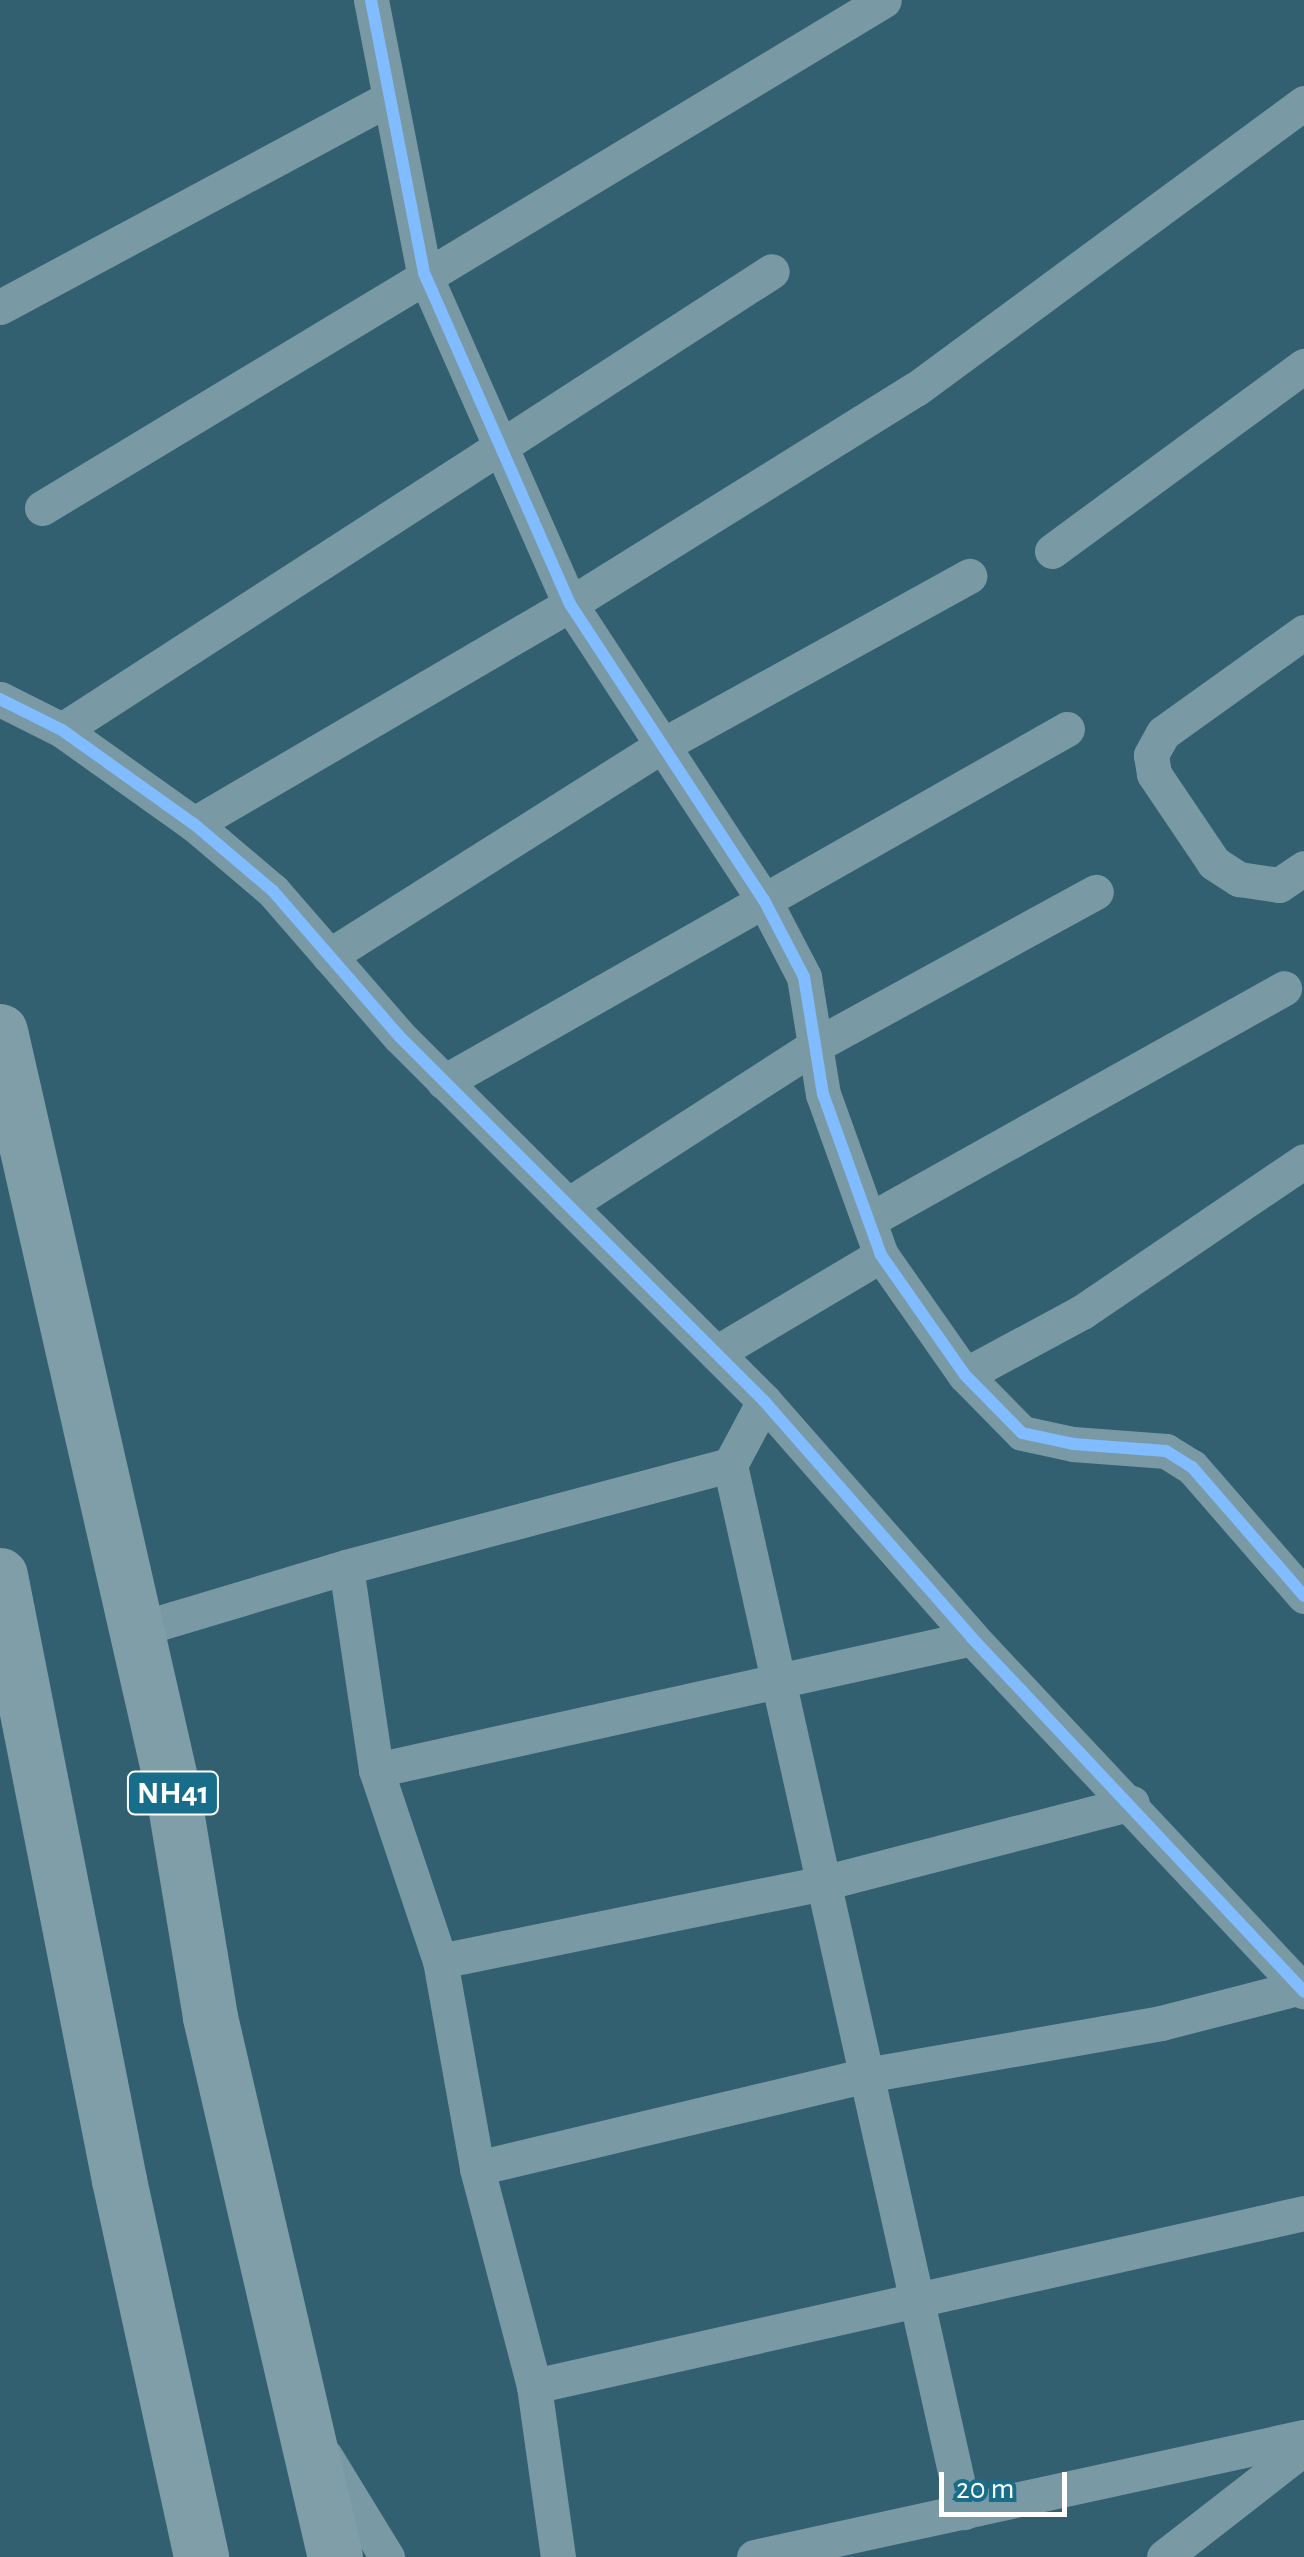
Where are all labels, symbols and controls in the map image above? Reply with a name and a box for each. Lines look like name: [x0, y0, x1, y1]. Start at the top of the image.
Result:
road number: NH41: [126, 1766, 220, 1820]
scale bar: [944, 2452, 1072, 2514]
text: 20 m: [956, 2474, 1014, 2504]

